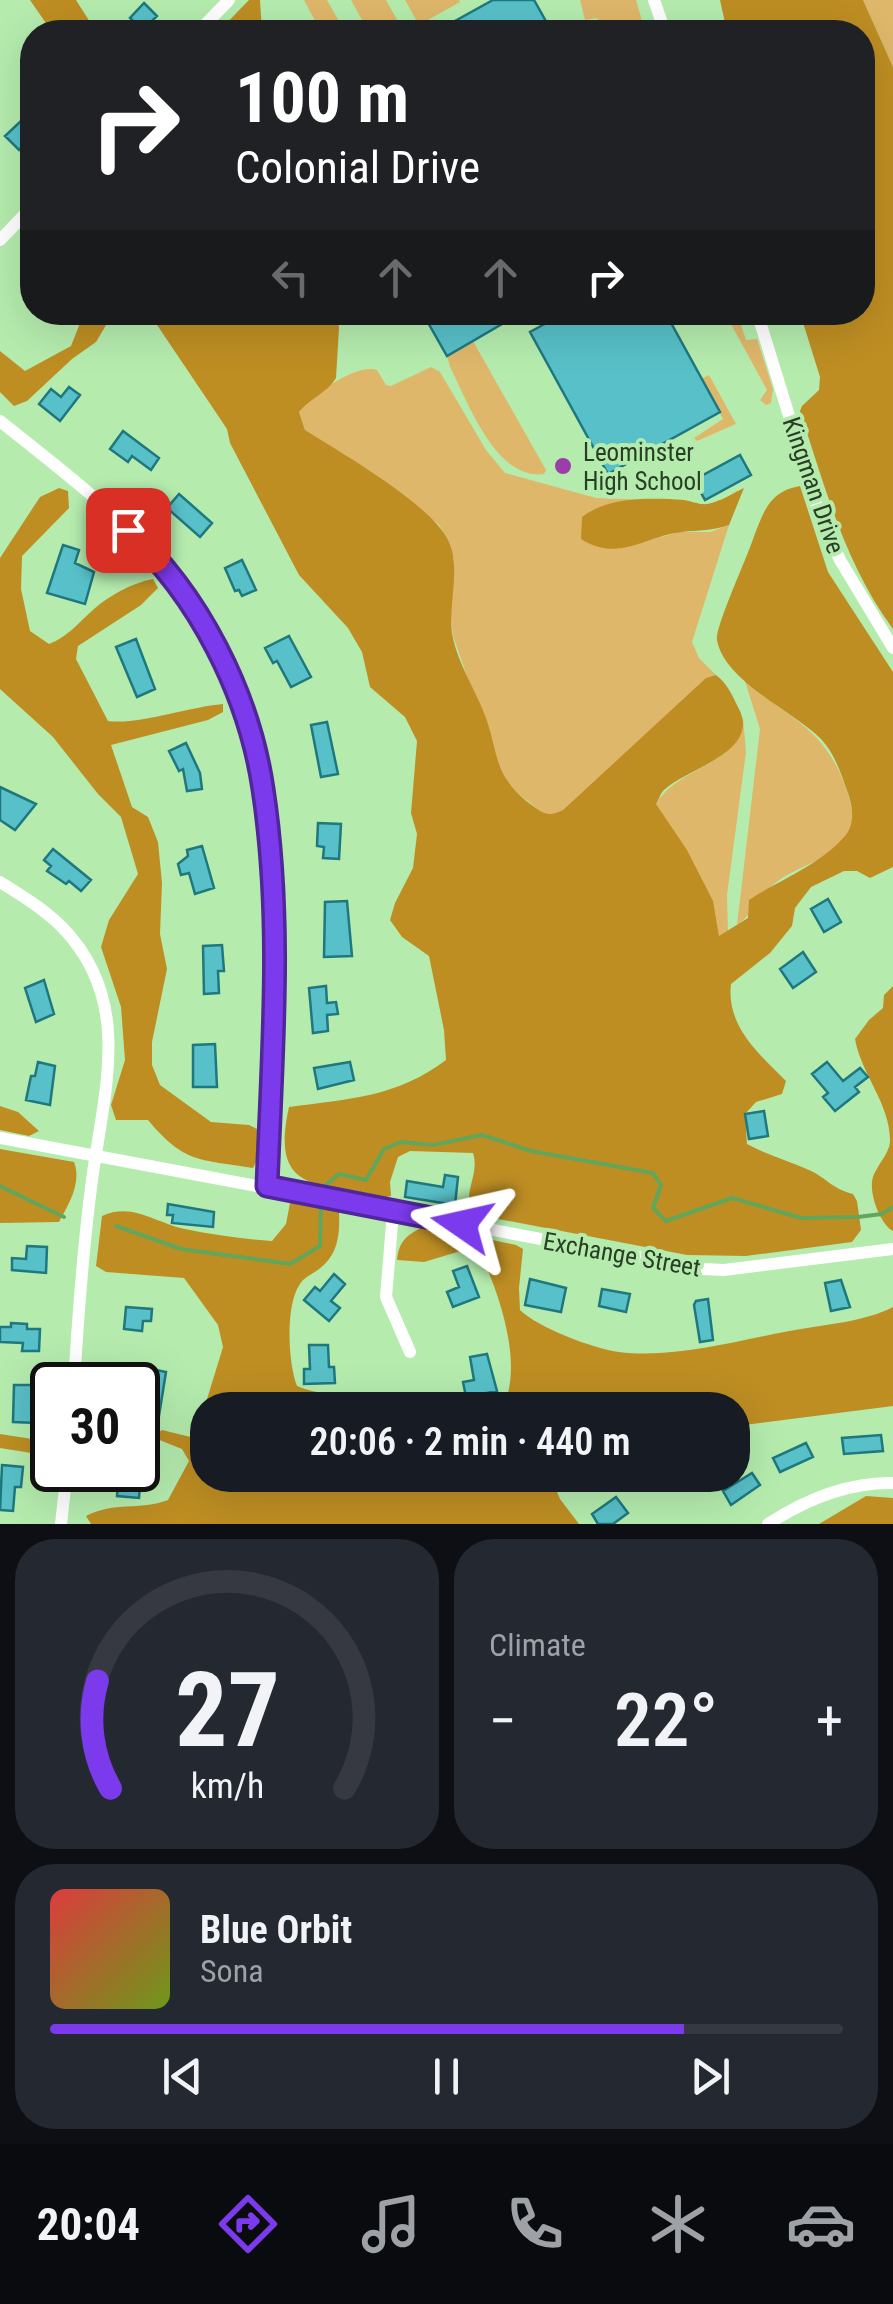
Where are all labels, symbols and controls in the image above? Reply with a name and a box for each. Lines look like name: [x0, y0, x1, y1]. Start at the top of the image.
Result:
text: 100 m: [235, 57, 409, 139]
icon: right: [70, 60, 200, 190]
text: Colonial Drive: [235, 141, 480, 194]
icon: left: [263, 250, 318, 305]
icon: ahead: [368, 250, 423, 305]
icon: ahead: [473, 250, 528, 305]
icon: right: [578, 250, 633, 305]
street label: Kingman Drive: [777, 413, 850, 557]
place label: Leominster High School: [583, 438, 702, 496]
marker: Leominster High School: [552, 455, 574, 477]
pin: [86, 488, 171, 573]
icon: arrive: [101, 503, 156, 558]
position arrow: [410, 1172, 514, 1276]
street label: Exchange Street: [541, 1226, 703, 1283]
speed limit sign: 30: [30, 1362, 160, 1492]
text: 20:06 · 2 min · 440 m: [310, 1420, 630, 1464]
text: Climate: [489, 1626, 586, 1664]
text: 27: [174, 1650, 280, 1771]
text: 22°: [614, 1676, 718, 1764]
text: −: [489, 1689, 517, 1753]
text: +: [816, 1689, 843, 1753]
text: km/h: [190, 1765, 264, 1807]
text: Blue Orbit: [200, 1908, 352, 1952]
text: Sona: [200, 1952, 263, 1990]
icon: previous: [155, 2049, 210, 2104]
icon: pause: [419, 2049, 474, 2104]
icon: next: [683, 2049, 738, 2104]
icon: directions: [213, 2189, 283, 2259]
icon: music: [356, 2189, 426, 2259]
icon: phone: [500, 2189, 570, 2259]
icon: climate: [643, 2189, 713, 2259]
icon: car: [786, 2189, 856, 2259]
text: 20:04: [37, 2198, 140, 2251]

